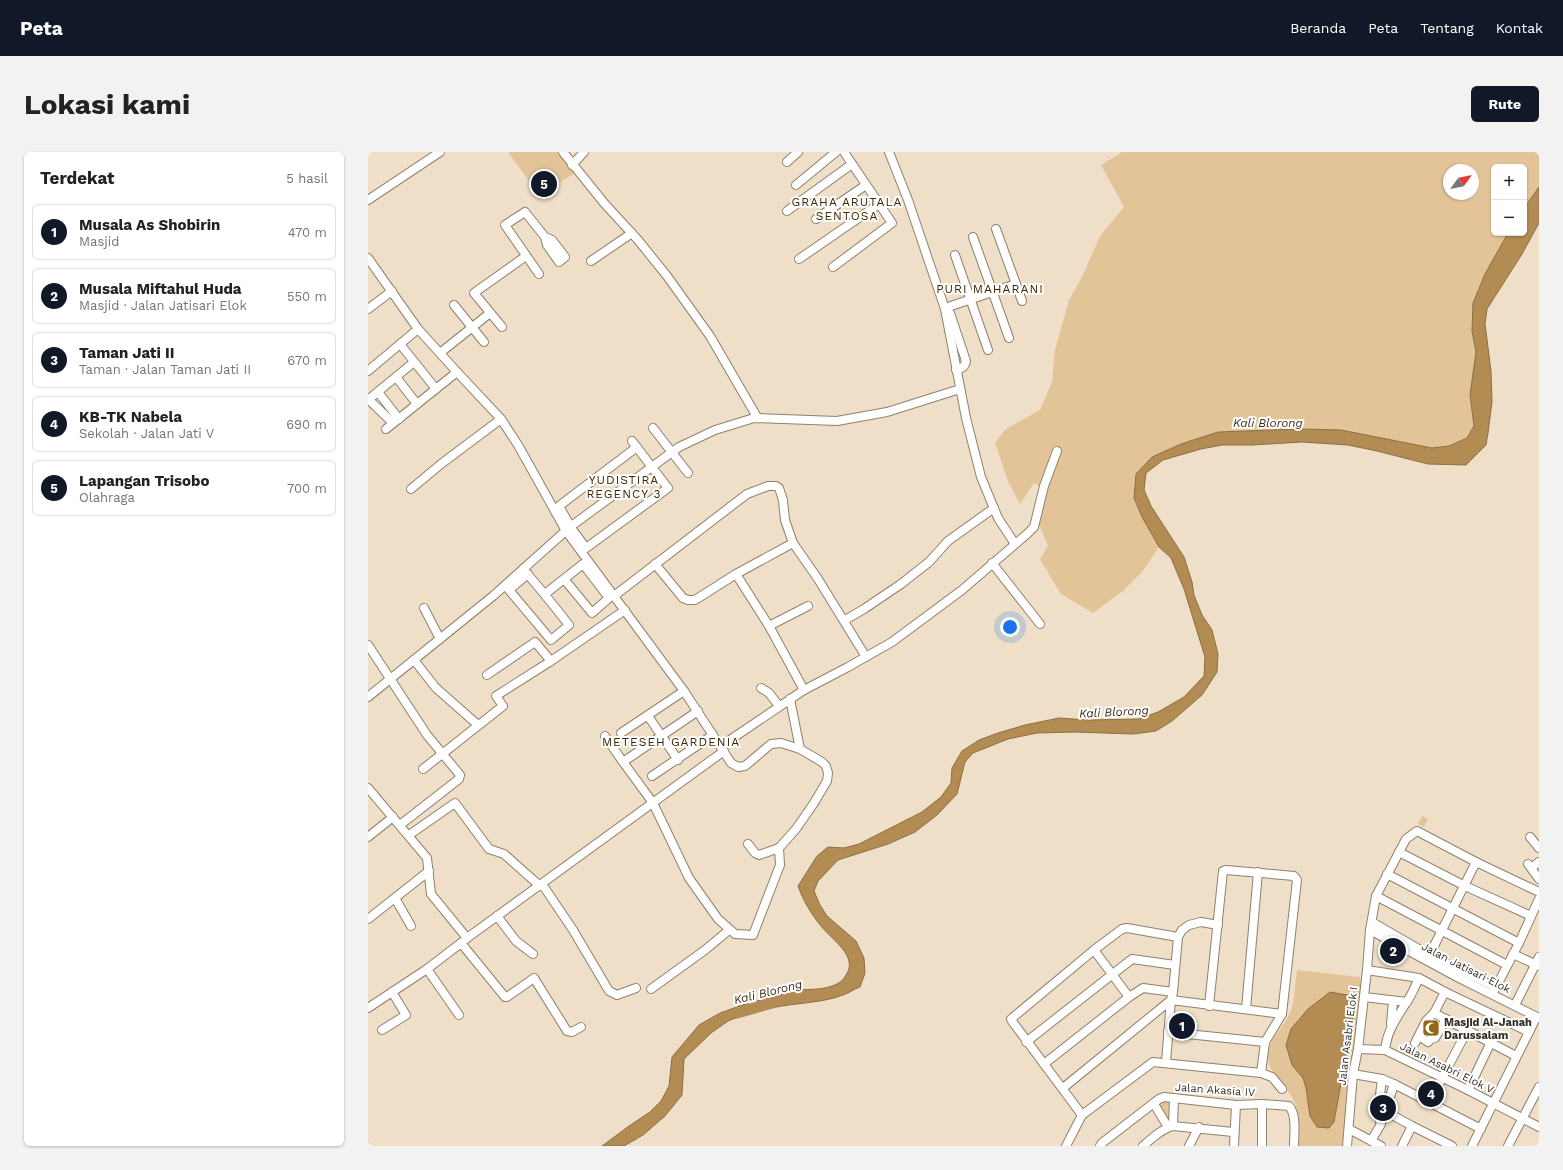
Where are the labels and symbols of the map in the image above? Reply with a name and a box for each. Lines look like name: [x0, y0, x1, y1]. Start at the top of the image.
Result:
north arrow: [1443, 164, 1479, 200]
pin: 5: [531, 169, 557, 199]
district label: GRAHA ARUTALA SENTOSA: [791, 195, 903, 223]
district label: PURI MAHARANI: [936, 282, 1044, 296]
water label: Kali Blorong: [1233, 416, 1303, 430]
district label: YUDISTIRA REGENCY 3: [586, 473, 662, 501]
your location: [1000, 617, 1020, 637]
water label: Kali Blorong: [1079, 703, 1149, 721]
district label: METESEH GARDENIA: [602, 735, 740, 749]
pin: 2: [1380, 936, 1406, 966]
street label: Jalan Jatisari Elok: [1419, 940, 1513, 996]
water label: Kali Blorong: [732, 977, 804, 1007]
street label: Jalan Asabri Elok I: [1336, 986, 1360, 1086]
pin: 1: [1169, 1011, 1195, 1041]
place label: Masjid Al-Janah Darussalam: [1444, 1016, 1532, 1042]
mosque icon: Masjid Al-Janah Darussalam: [1421, 1018, 1441, 1038]
street label: Jalan Asabri Elok V: [1398, 1040, 1496, 1096]
pin: 4: [1418, 1079, 1444, 1109]
street label: Jalan Akasia IV: [1174, 1081, 1256, 1099]
pin: 3: [1370, 1093, 1396, 1123]

